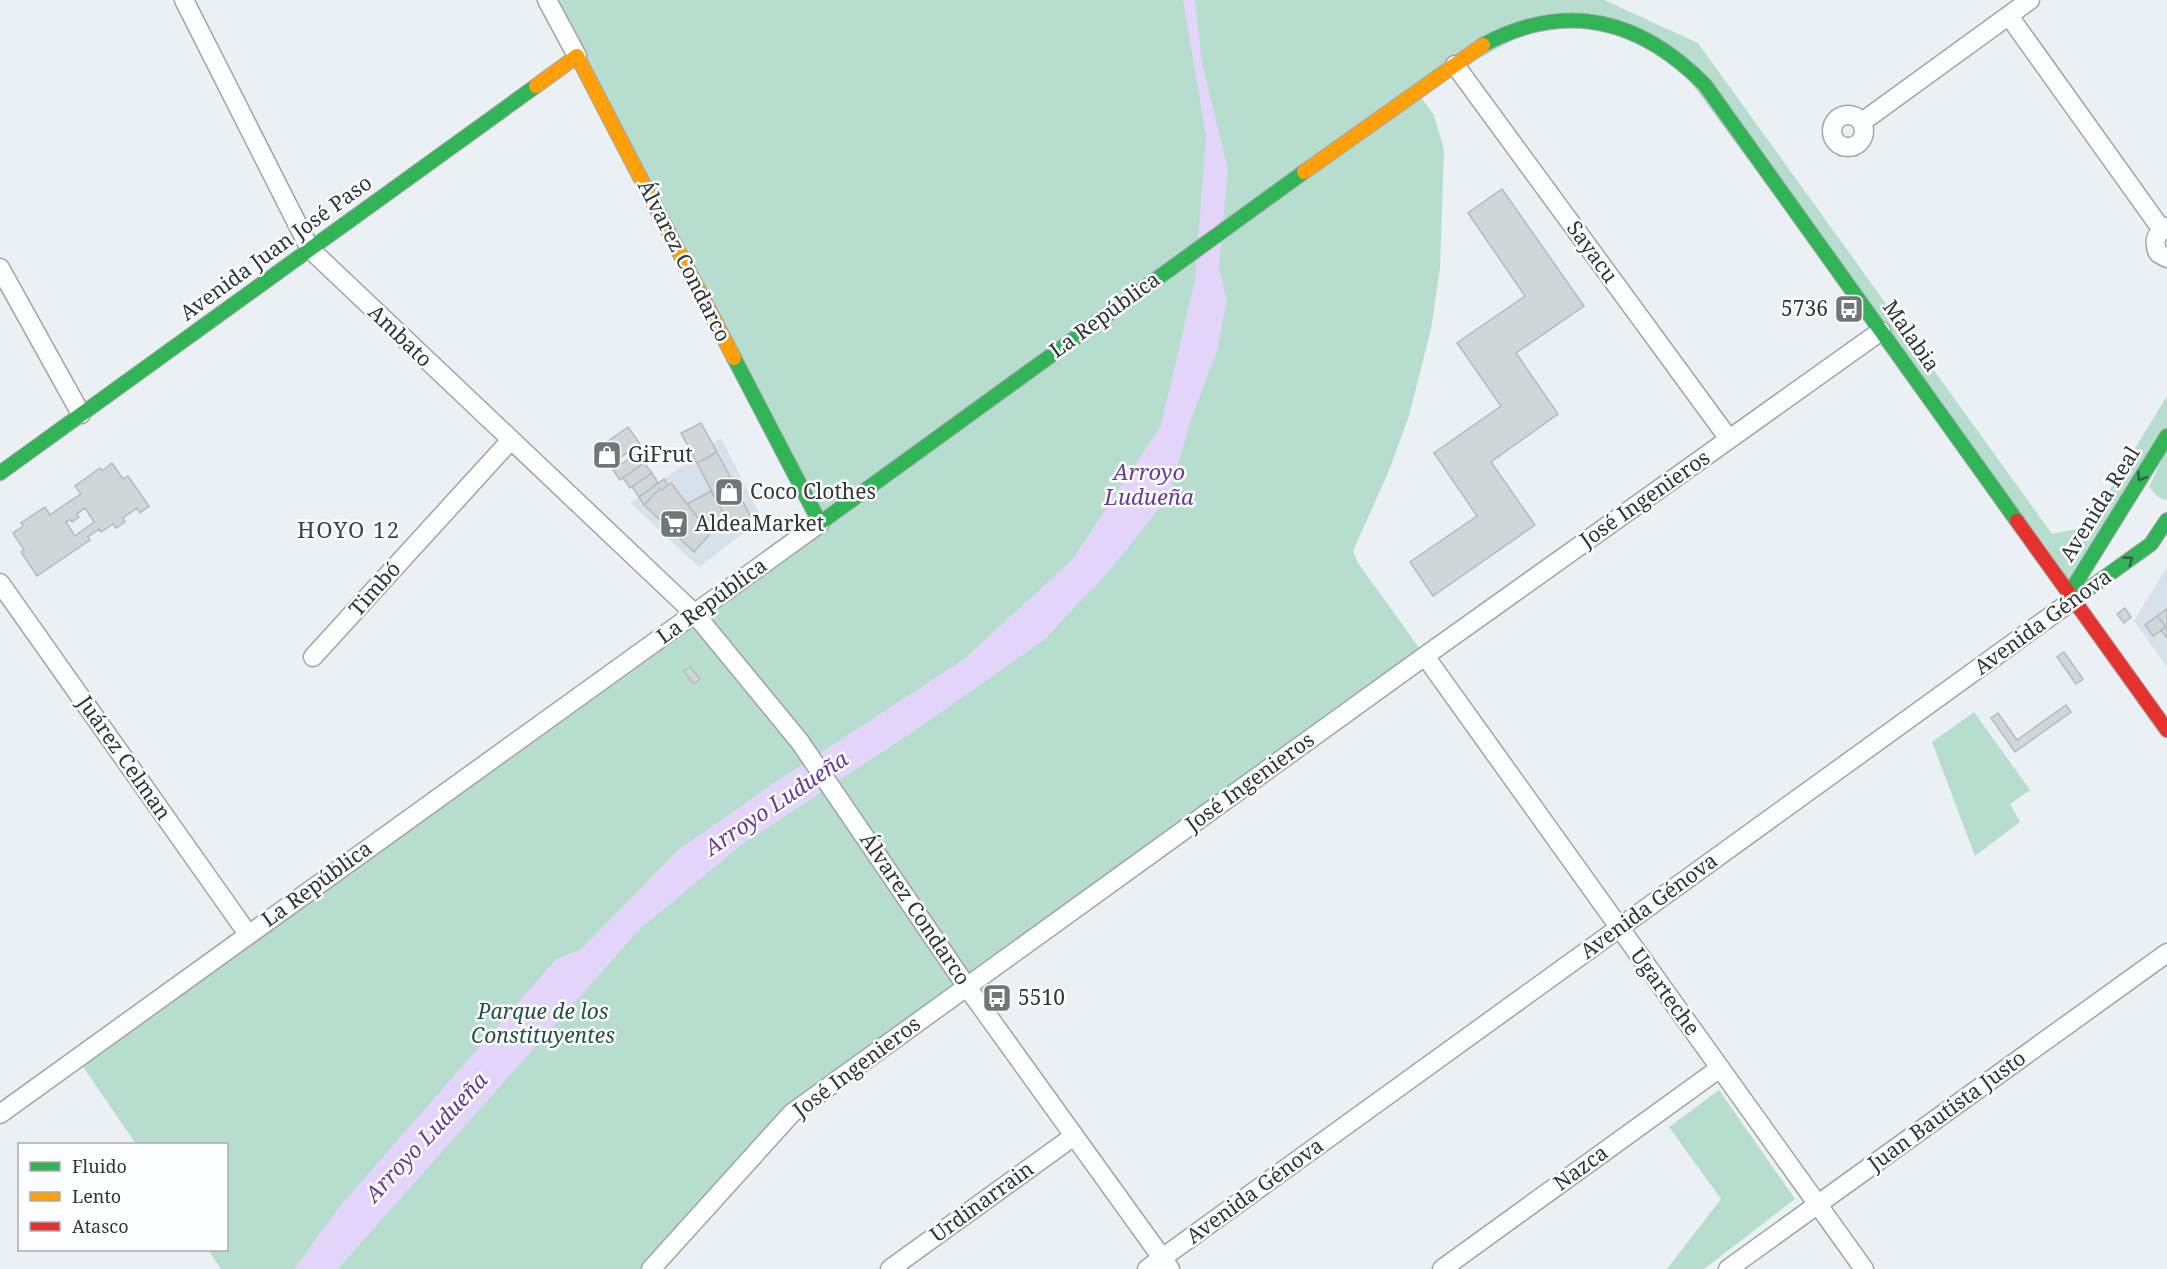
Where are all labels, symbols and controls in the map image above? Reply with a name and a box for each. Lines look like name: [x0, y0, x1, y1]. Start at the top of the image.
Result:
street label: Avenida Juan José Paso: [174, 168, 377, 326]
street label: Álvarez Condarco: [632, 175, 738, 346]
street label: Sayacu: [1561, 215, 1625, 288]
street label: La República: [1044, 265, 1165, 364]
bus stop icon: 5736: [1833, 293, 1865, 325]
place label: 5736: [1781, 294, 1828, 322]
street label: Malabia: [1877, 294, 1947, 377]
street label: Ambato: [363, 298, 439, 373]
shop icon: GiFrut: [591, 439, 623, 471]
place label: GiFrut: [628, 440, 693, 468]
street label: Avenida Real: [2053, 440, 2146, 566]
street label: José Ingenieros: [1573, 443, 1715, 554]
water label: Arroyo Ludueña: [1103, 456, 1194, 511]
one-way arrow: [2137, 471, 2149, 481]
shop icon: Coco Clothes: [713, 476, 745, 508]
place label: Coco Clothes: [750, 477, 876, 505]
supermarket icon: AldeaMarket: [658, 508, 690, 540]
place label: AldeaMarket: [695, 509, 824, 537]
district label: HOYO 12: [297, 514, 401, 544]
street label: La República: [651, 551, 772, 650]
street label: Timbó: [342, 555, 406, 622]
one-way arrow: [2123, 556, 2134, 567]
street label: Avenida Génova: [1968, 562, 2117, 680]
street label: Juárez Celman: [71, 689, 178, 825]
street label: José Ingenieros: [1179, 725, 1319, 838]
water label: Arroyo Ludueña: [696, 743, 853, 863]
street label: Álvarez Condarco: [854, 827, 977, 990]
street label: La República: [256, 834, 377, 933]
street label: Avenida Génova: [1574, 846, 1723, 964]
street label: Ugarteche: [1625, 942, 1707, 1041]
bus stop icon: 5510: [981, 982, 1013, 1014]
place label: 5510: [1018, 983, 1065, 1011]
park label: Parque de los Constituyentes: [471, 997, 615, 1049]
street label: José Ingenieros: [786, 1009, 926, 1124]
street label: Juan Bautista Justo: [1861, 1043, 2031, 1178]
water label: Arroyo Ludueña: [356, 1065, 493, 1209]
street label: Avenida Génova: [1180, 1131, 1329, 1249]
street label: Nazca: [1548, 1138, 1613, 1196]
legend: [18, 1143, 228, 1251]
text: Fluido: [72, 1154, 127, 1178]
street label: Urdinarrain: [924, 1154, 1039, 1248]
text: Lento: [72, 1184, 121, 1208]
text: Atasco: [72, 1214, 129, 1238]

